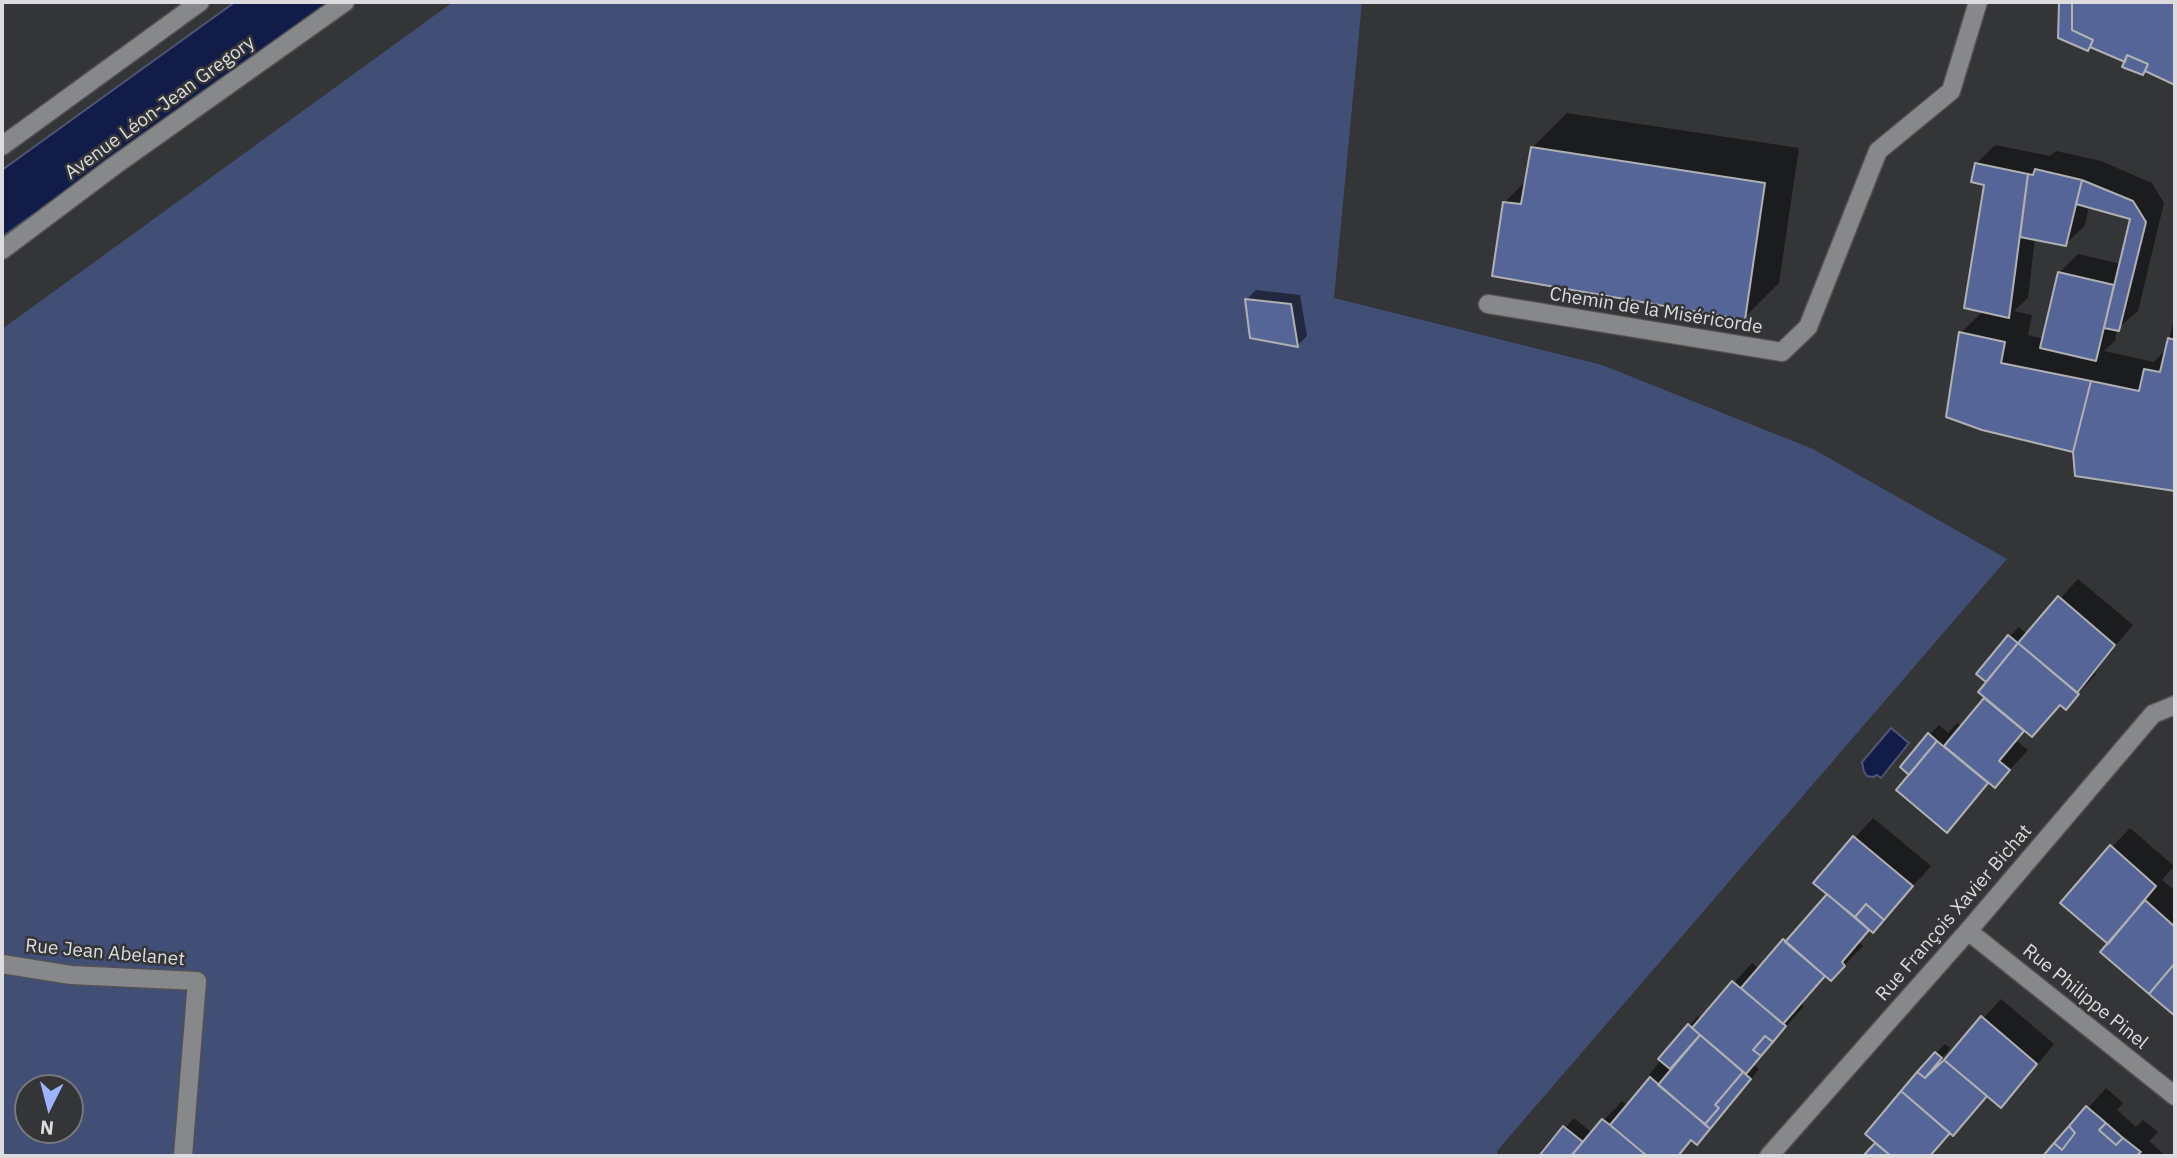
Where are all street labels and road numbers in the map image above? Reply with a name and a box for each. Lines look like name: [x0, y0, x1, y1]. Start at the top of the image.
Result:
street label: Avenue Léon-Jean Gregory: [61, 31, 259, 185]
street label: Chemin de la Miséricorde: [1548, 283, 1764, 339]
street label: Rue François Xavier Bichat: [1871, 820, 2037, 1006]
street label: Rue Jean Abelanet: [24, 935, 186, 971]
street label: Rue Philippe Pinel: [2018, 940, 2152, 1054]

